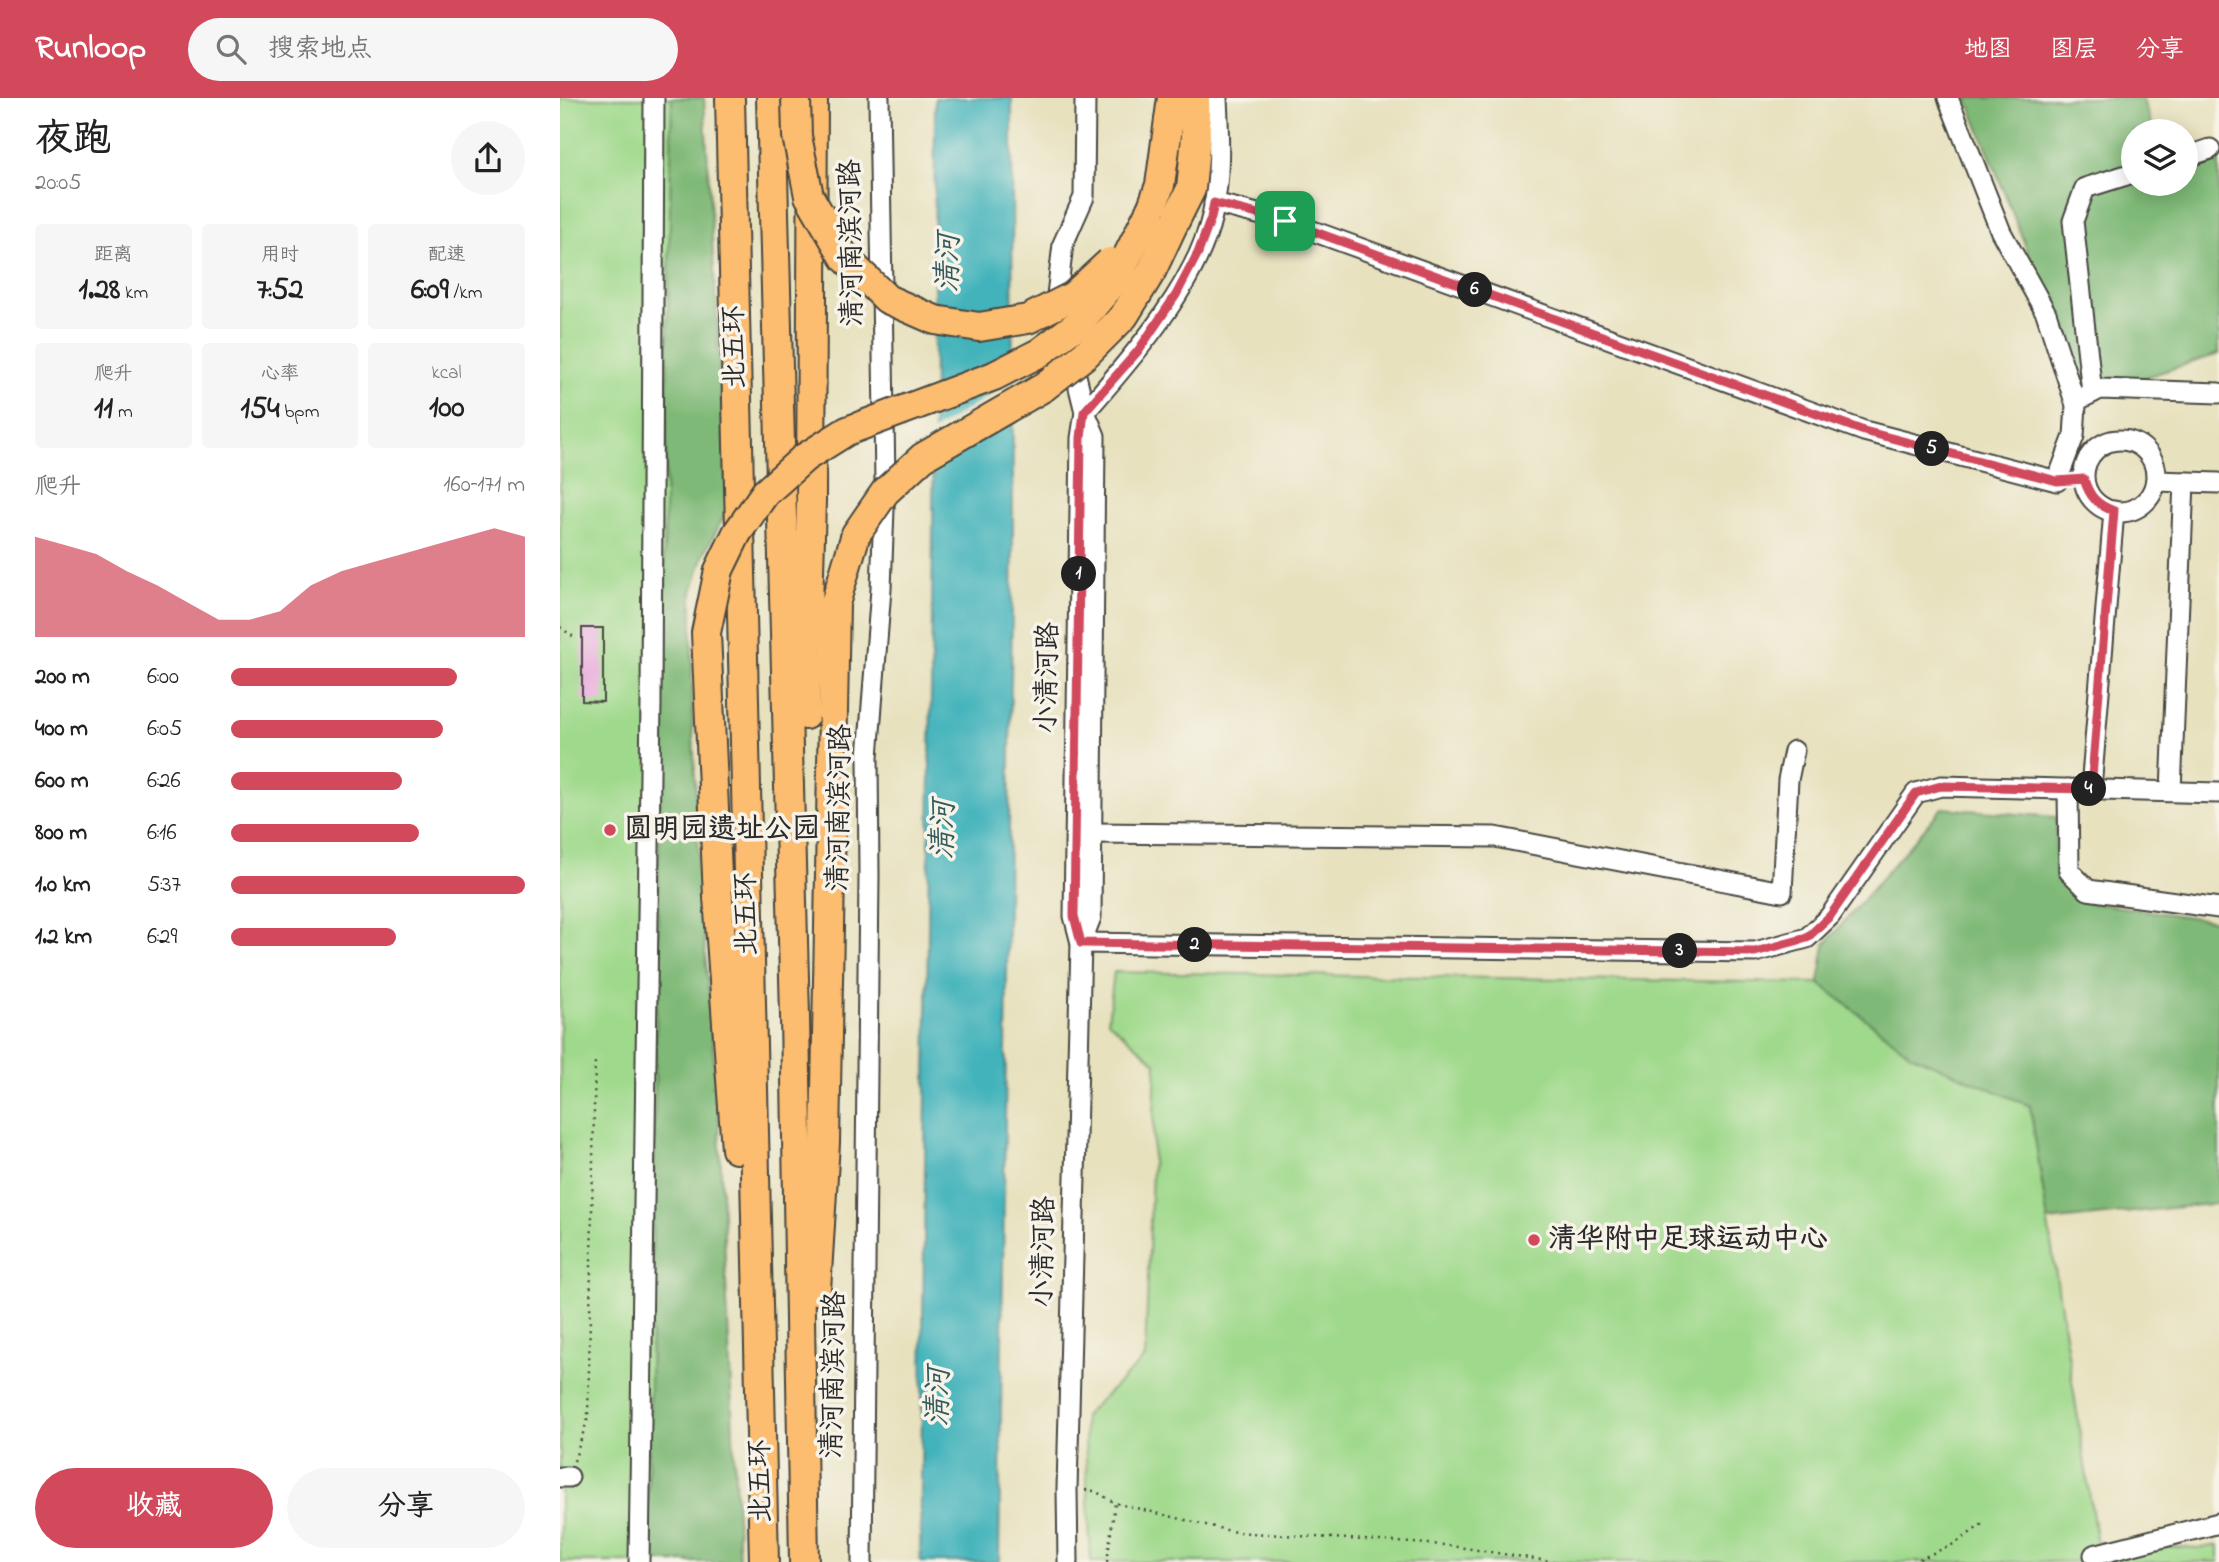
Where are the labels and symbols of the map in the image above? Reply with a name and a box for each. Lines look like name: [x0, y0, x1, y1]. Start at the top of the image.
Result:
street label: 清河南滨河路: [831, 159, 875, 327]
pin: [1255, 191, 1315, 251]
water label: 清河: [927, 228, 973, 293]
pin: 6: [1458, 272, 1492, 308]
street label: 北五环: [715, 305, 757, 389]
pin: 5: [1914, 432, 1950, 466]
pin: 1: [1062, 556, 1096, 592]
street label: 小清河路: [1028, 622, 1070, 734]
street label: 清河南滨河路: [819, 724, 863, 892]
pin: 4: [2072, 772, 2106, 806]
water label: 清河: [922, 795, 968, 860]
place label: 圆明园遗址公园: [624, 810, 820, 851]
marker: 圆明园遗址公园: [602, 822, 618, 838]
street label: 北五环: [727, 872, 769, 956]
pin: 2: [1178, 928, 1212, 962]
pin: 3: [1662, 934, 1698, 968]
street label: 小清河路: [1024, 1196, 1066, 1308]
place label: 清华附中足球运动中心: [1548, 1220, 1828, 1261]
marker: 清华附中足球运动中心: [1526, 1232, 1542, 1248]
street label: 清河南滨河路: [813, 1291, 857, 1459]
water label: 清河: [917, 1362, 963, 1427]
street label: 北五环: [741, 1439, 783, 1523]

